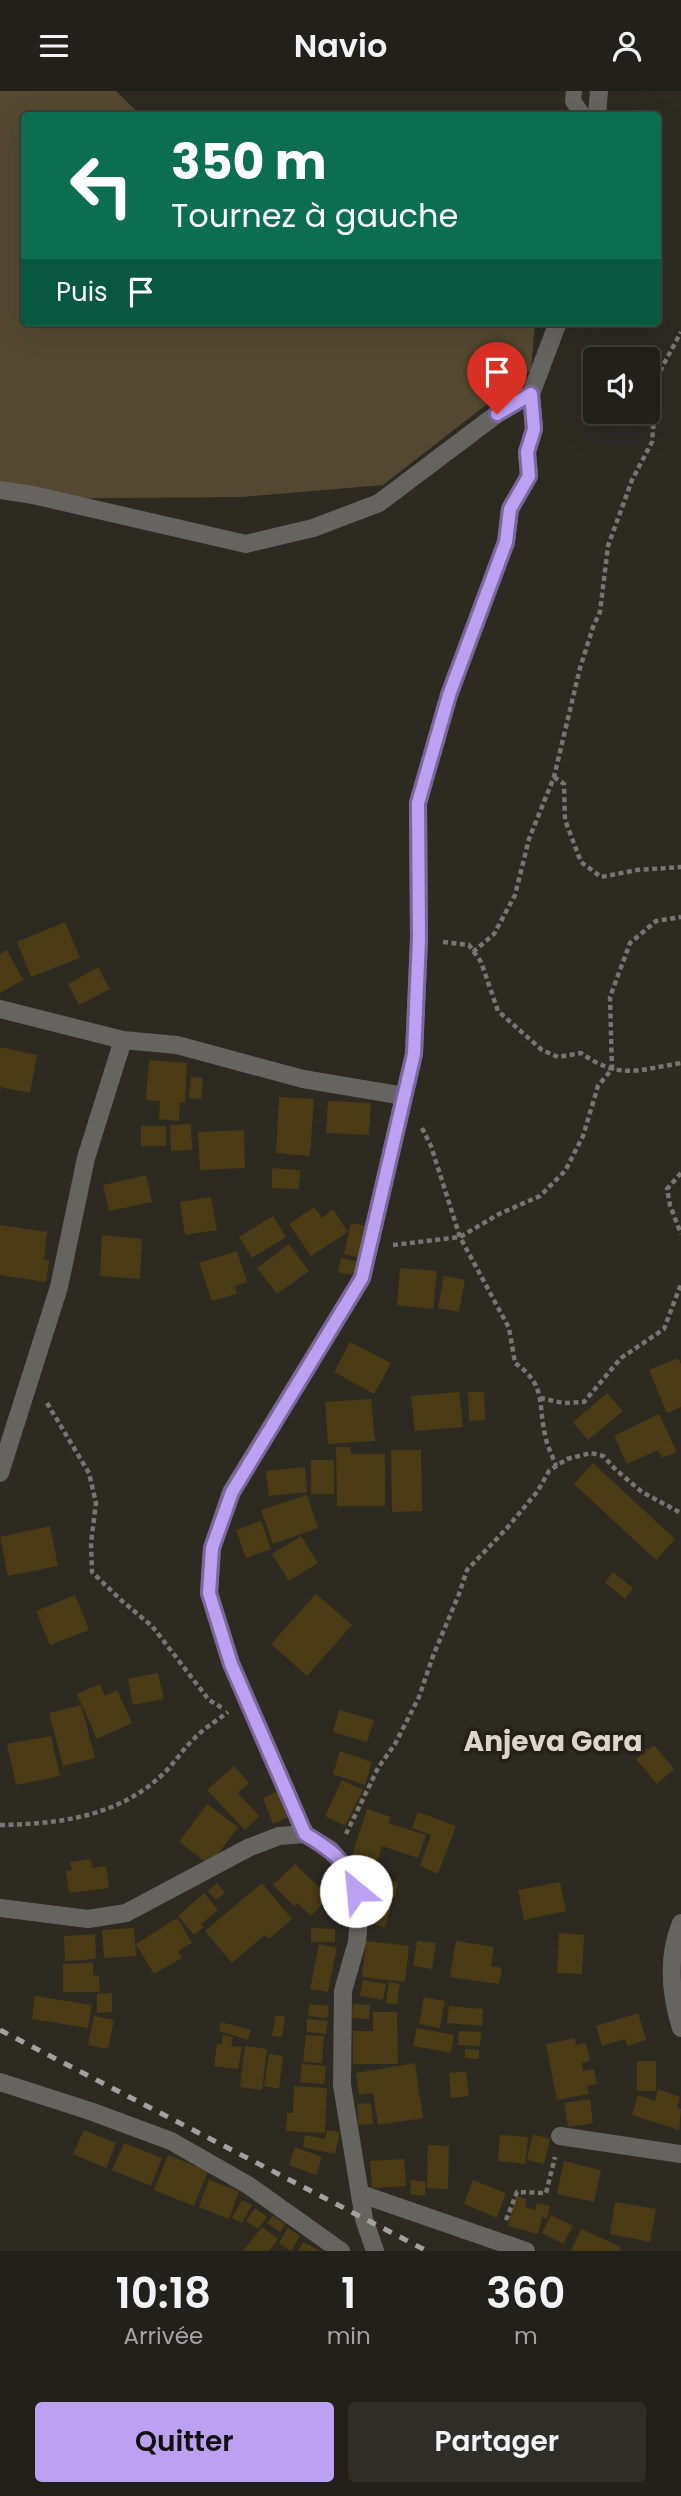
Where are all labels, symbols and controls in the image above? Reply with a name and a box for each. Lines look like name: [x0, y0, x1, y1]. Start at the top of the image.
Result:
text: Navio: [294, 23, 387, 68]
icon: menu: [35, 27, 73, 65]
icon: person: [608, 27, 646, 65]
text: 350 m: [171, 128, 327, 196]
icon: left: [56, 140, 147, 231]
text: Tournez à gauche: [171, 193, 458, 238]
icon: arrive: [122, 273, 160, 311]
text: Puis: [56, 274, 108, 310]
pin: [467, 342, 527, 414]
map controls: [583, 347, 660, 424]
button: sound: [583, 347, 660, 424]
icon: arrive: [478, 353, 516, 391]
district label: Anjeva Gara: [464, 1722, 642, 1761]
position arrow: [319, 1854, 393, 1928]
text: 10:18: [116, 2264, 211, 2323]
text: 1: [341, 2264, 356, 2323]
text: 360: [486, 2264, 565, 2323]
text: Arrivée: [123, 2320, 203, 2352]
text: min: [327, 2320, 371, 2352]
text: m: [514, 2320, 538, 2352]
button: Quitter: [35, 2402, 334, 2482]
button: Partager: [348, 2402, 646, 2482]

